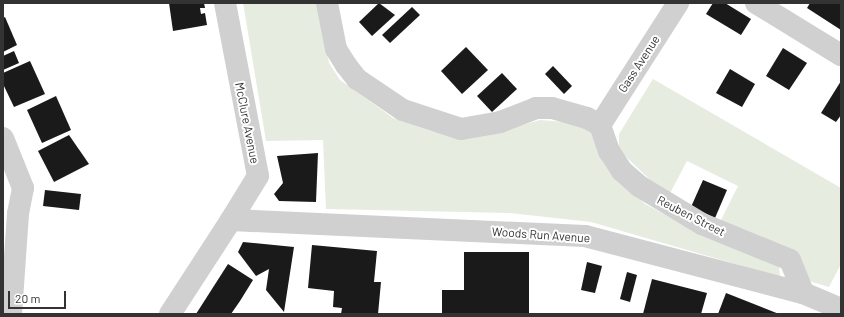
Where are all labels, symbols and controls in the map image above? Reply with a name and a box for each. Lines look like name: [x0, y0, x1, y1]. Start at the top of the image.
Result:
street label: Gass Avenue: [615, 33, 663, 95]
street label: McClure Avenue: [232, 81, 262, 165]
street label: Reuben Street: [654, 193, 728, 239]
street label: Woods Run Avenue: [491, 224, 591, 246]
scale bar: [10, 283, 68, 309]
text: 20 m: [15, 291, 41, 305]

